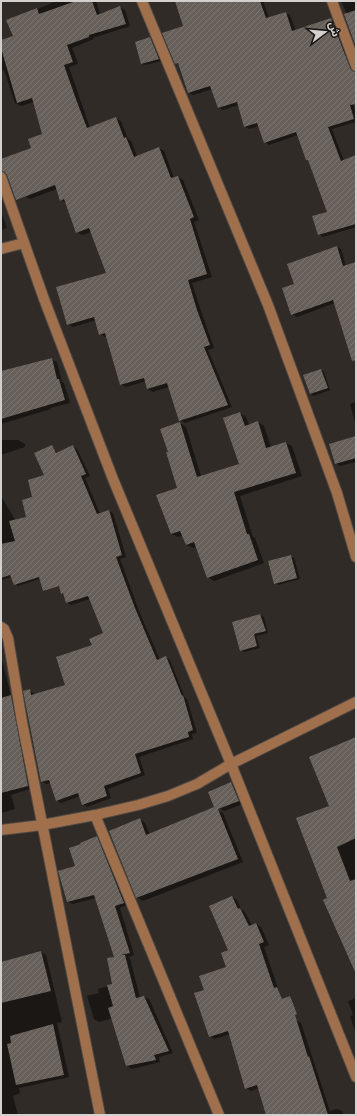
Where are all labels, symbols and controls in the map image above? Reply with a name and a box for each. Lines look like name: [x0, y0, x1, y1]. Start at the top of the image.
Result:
north arrow: [305, 12, 345, 52]
text: ش: [326, 20, 342, 38]

